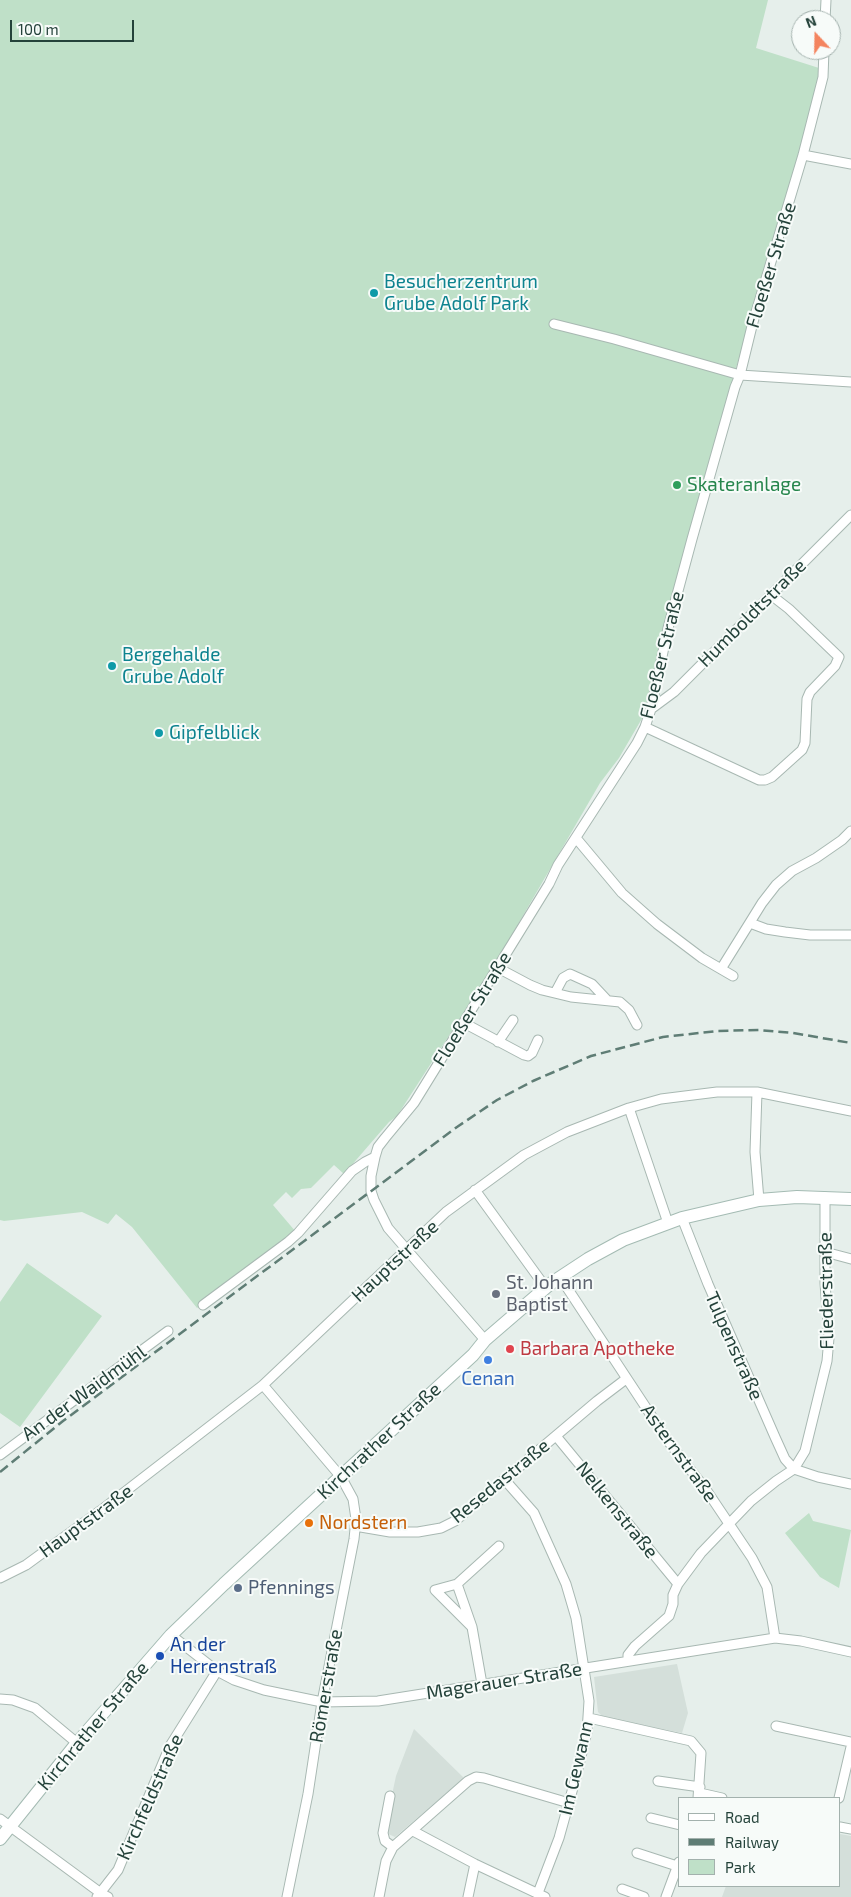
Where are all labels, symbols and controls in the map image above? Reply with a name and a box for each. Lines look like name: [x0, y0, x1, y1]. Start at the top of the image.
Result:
scale bar: [12, 10, 136, 42]
north arrow: [791, 10, 841, 60]
text: N: [803, 12, 819, 31]
text: 100 m: [18, 20, 59, 38]
street label: Floeßer Straße: [741, 199, 801, 331]
place label: Besucherzentrum Grube Adolf Park: [384, 271, 538, 315]
marker: Besucherzentrum Grube Adolf Park: [368, 287, 380, 299]
place label: Skateranlage: [687, 474, 801, 496]
marker: Skateranlage: [671, 479, 683, 491]
street label: Humboldtstraße: [693, 554, 811, 672]
street label: Floeßer Straße: [635, 589, 689, 721]
place label: Bergehalde Grube Adolf: [122, 644, 224, 688]
marker: Bergehalde Grube Adolf: [106, 660, 118, 672]
place label: Gipfelblick: [169, 722, 260, 744]
marker: Gipfelblick: [153, 727, 165, 739]
street label: Floeßer Straße: [428, 948, 516, 1070]
street label: Hauptstraße: [347, 1215, 443, 1307]
street label: Fliederstraße: [814, 1232, 838, 1350]
place label: St. Johann Baptist: [506, 1272, 593, 1316]
marker: St. Johann Baptist: [490, 1288, 502, 1300]
street label: Tulpenstraße: [700, 1288, 768, 1404]
place label: Barbara Apotheke: [520, 1338, 675, 1360]
street label: An der Waidmühl: [17, 1340, 151, 1446]
marker: Barbara Apotheke: [504, 1343, 516, 1355]
marker: Cenan: [482, 1354, 494, 1366]
place label: Cenan: [461, 1368, 515, 1390]
street label: Kirchrather Straße: [312, 1378, 446, 1504]
street label: Asternstraße: [636, 1400, 722, 1506]
street label: Resedastraße: [446, 1434, 554, 1528]
street label: Nelkenstraße: [571, 1457, 663, 1563]
street label: Hauptstraße: [35, 1479, 137, 1563]
place label: Nordstern: [319, 1512, 407, 1534]
marker: Nordstern: [303, 1517, 315, 1529]
place label: Pfennings: [248, 1577, 335, 1599]
marker: Pfennings: [232, 1582, 244, 1594]
street label: Römerstraße: [305, 1627, 347, 1745]
place label: An der Herrenstraß: [170, 1634, 277, 1678]
marker: An der Herrenstraß: [154, 1650, 166, 1662]
street label: Kirchrather Straße: [33, 1657, 153, 1795]
street label: Magerauer Straße: [424, 1657, 584, 1705]
street label: Im Gewann: [554, 1719, 598, 1817]
street label: Kirchfeldstraße: [112, 1731, 188, 1863]
legend: [678, 1797, 841, 1887]
text: Road: [725, 1808, 760, 1826]
text: Railway: [725, 1833, 779, 1851]
text: Park: [725, 1858, 756, 1876]

